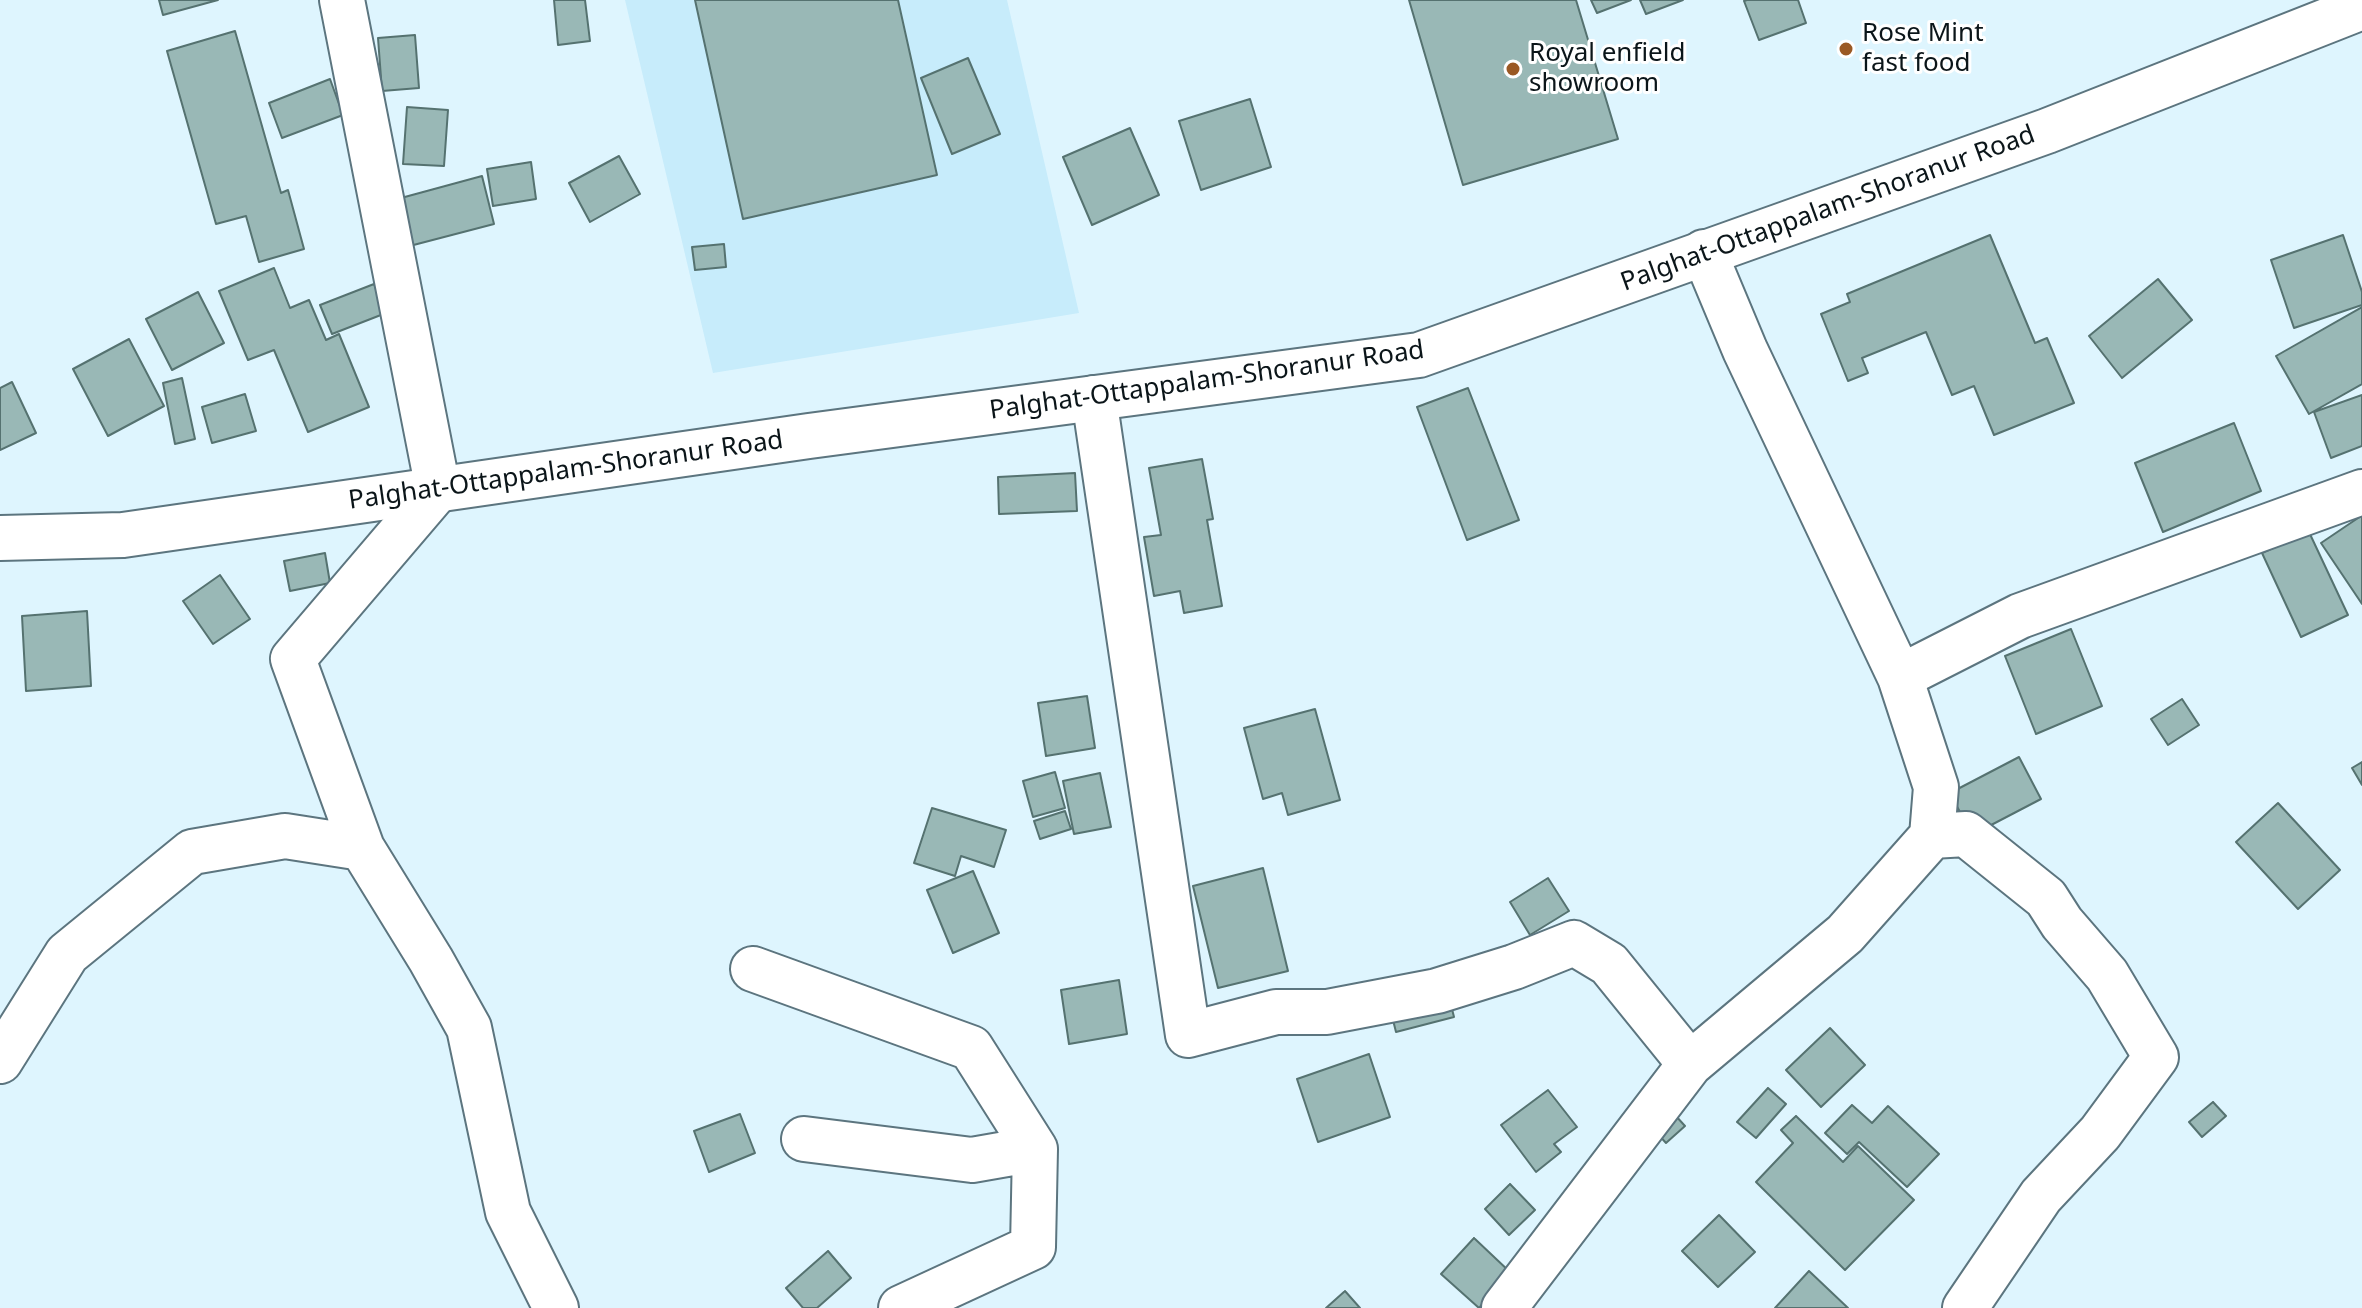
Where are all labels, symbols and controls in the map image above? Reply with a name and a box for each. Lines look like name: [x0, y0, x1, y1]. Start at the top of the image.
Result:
place label: Rose Mint fast food: [1862, 18, 1984, 80]
place label: Royal enfield showroom: [1529, 38, 1685, 100]
marker: Rose Mint fast food: [1837, 40, 1855, 58]
marker: Royal enfield showroom: [1504, 60, 1522, 78]
street label: Palghat-Ottappalam-Shoranur Road: [1617, 119, 2039, 299]
street label: Palghat-Ottappalam-Shoranur Road: [988, 335, 1426, 427]
street label: Palghat-Ottappalam-Shoranur Road: [347, 425, 785, 517]

